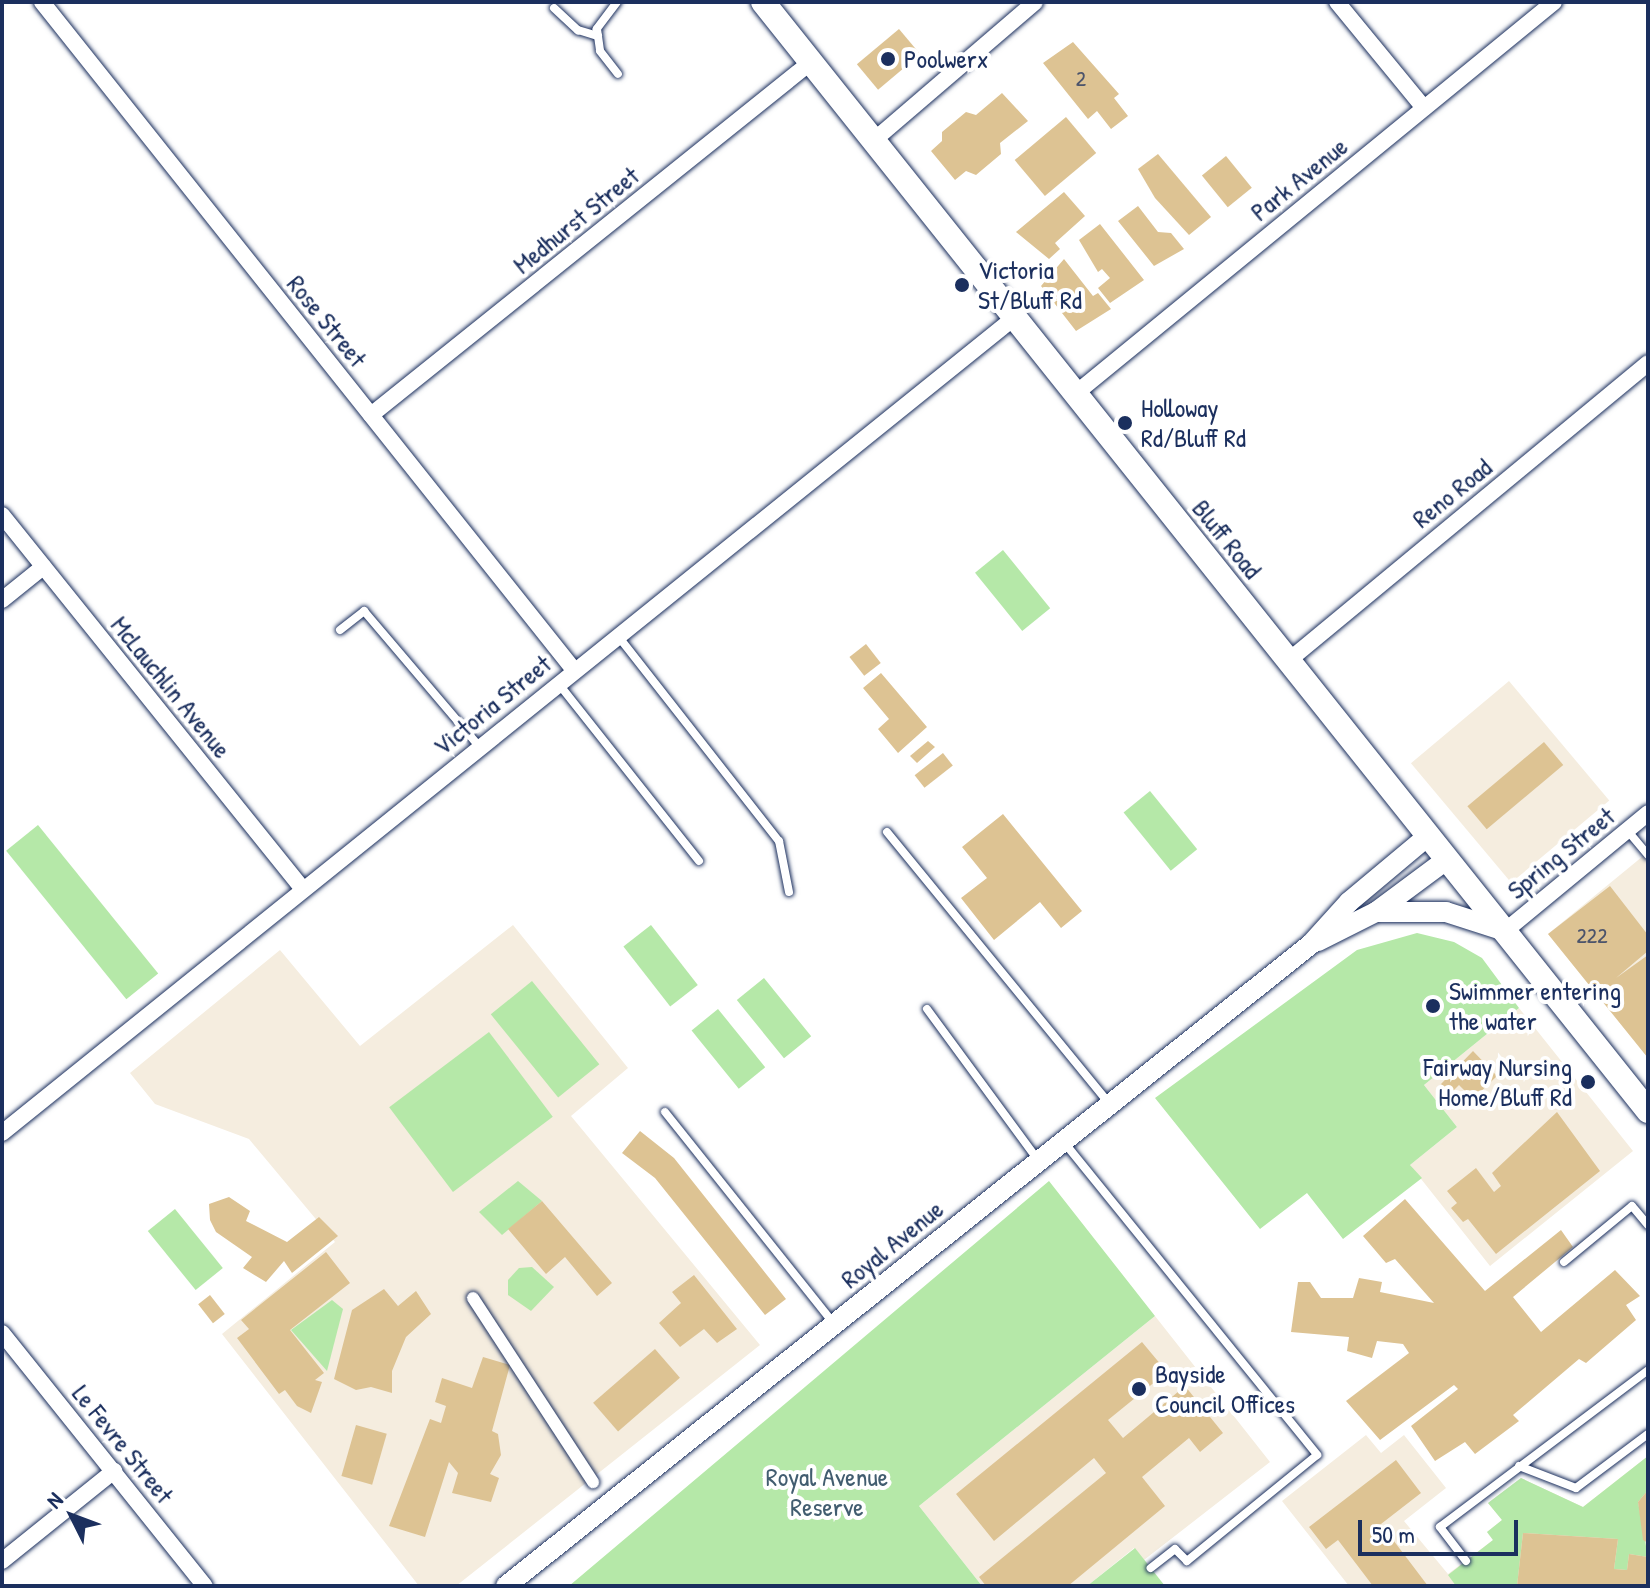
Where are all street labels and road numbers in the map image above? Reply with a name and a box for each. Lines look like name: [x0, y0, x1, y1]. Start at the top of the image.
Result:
street label: Park Avenue: [1244, 131, 1354, 227]
street label: Medhurst Street: [507, 160, 645, 280]
street label: Rose Street: [281, 269, 373, 373]
street label: Reno Road: [1406, 452, 1498, 534]
street label: Bluff Road: [1186, 493, 1268, 585]
street label: McLauchlin Avenue: [104, 610, 238, 764]
street label: Victoria Street: [427, 648, 557, 762]
street label: Spring Street: [1501, 800, 1621, 906]
street label: Royal Avenue: [835, 1193, 949, 1295]
street label: Le Fevre Street: [66, 1378, 180, 1510]

